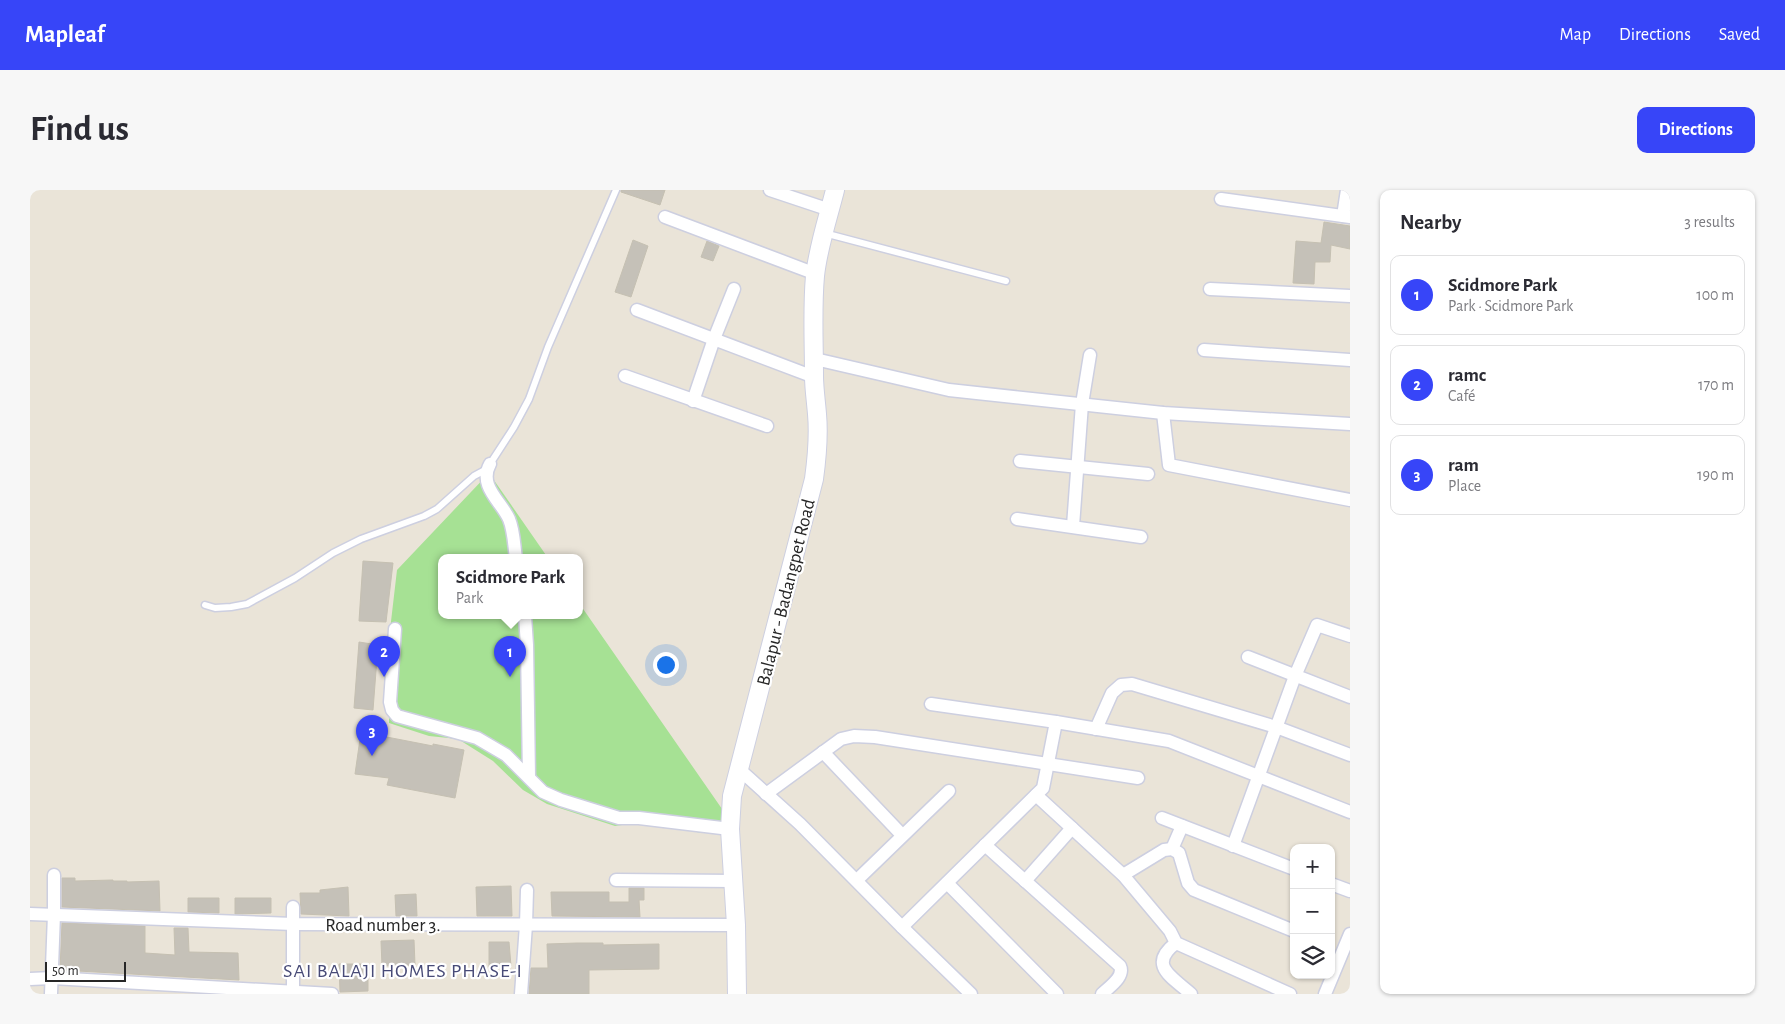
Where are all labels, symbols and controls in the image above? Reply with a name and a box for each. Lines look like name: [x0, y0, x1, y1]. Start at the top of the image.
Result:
text: Mapleaf: [25, 23, 105, 47]
text: Map: [1560, 26, 1591, 44]
text: Directions: [1619, 26, 1691, 44]
text: Saved: [1719, 26, 1760, 44]
button: Directions: [1637, 107, 1755, 153]
text: Find us: [30, 112, 129, 147]
text: Nearby: [1400, 212, 1461, 233]
text: 3 results: [1684, 214, 1735, 230]
text: Scidmore Park: [1448, 276, 1557, 295]
text: 1: [1414, 287, 1420, 303]
text: 100 m: [1696, 287, 1734, 303]
text: Park · Scidmore Park: [1448, 298, 1573, 314]
text: ramc: [1448, 366, 1486, 385]
text: 2: [1413, 377, 1421, 393]
text: 170 m: [1698, 377, 1734, 393]
text: Café: [1448, 388, 1476, 404]
text: ram: [1448, 456, 1479, 475]
text: 3: [1414, 467, 1420, 483]
text: 190 m: [1697, 467, 1734, 483]
text: Place: [1448, 478, 1481, 494]
street label: Balapur - Badangpet Road: [754, 497, 819, 688]
popup: [438, 554, 583, 619]
text: Scidmore Park: [456, 568, 565, 587]
text: Park: [456, 590, 483, 606]
pin: 2: [368, 636, 400, 677]
pin: 1: [494, 636, 526, 677]
your location: [653, 652, 679, 678]
pin: 3: [356, 715, 388, 756]
map controls: [1290, 844, 1335, 979]
button: +: [1290, 844, 1335, 889]
button: −: [1290, 889, 1335, 934]
street label: Road number 3.: [325, 916, 441, 935]
button: layers: [1290, 934, 1335, 979]
scale bar: [45, 959, 126, 982]
district label: SAI BALAJI HOMES PHASE-I: [283, 961, 523, 981]
text: 50 m: [52, 964, 79, 978]

